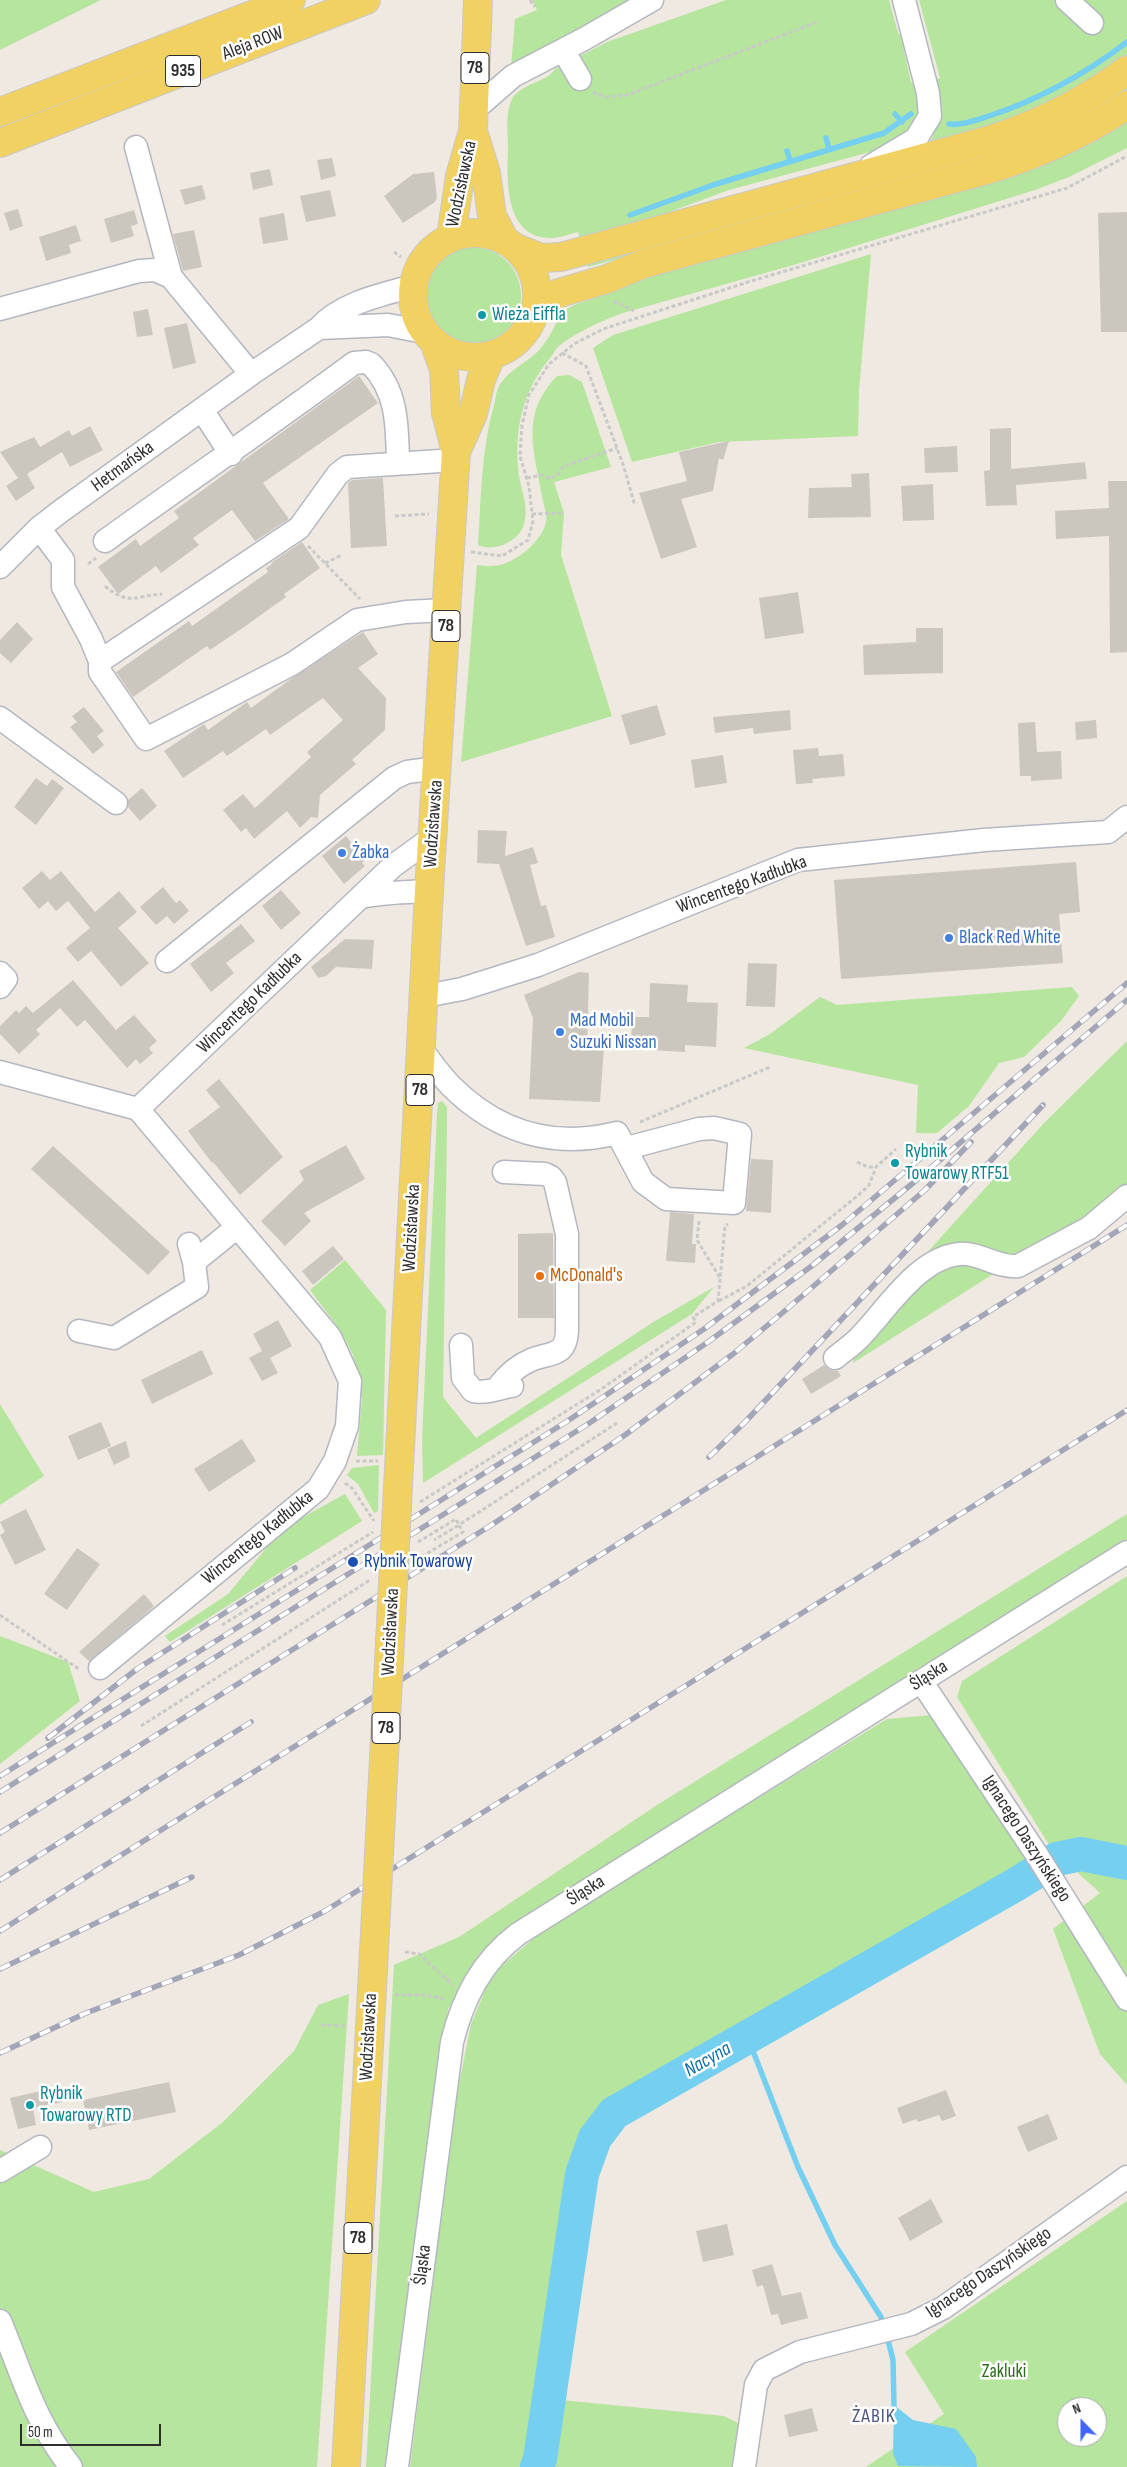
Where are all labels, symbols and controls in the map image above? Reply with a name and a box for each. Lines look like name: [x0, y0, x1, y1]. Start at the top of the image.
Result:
street label: Aleja ROW: [219, 22, 287, 66]
road number: 78: [461, 52, 489, 84]
road number: 935: [166, 56, 200, 86]
street label: Wodzisławska: [442, 139, 482, 229]
place label: Wieża Eiffla: [492, 304, 566, 326]
marker: Wieża Eiffla: [476, 309, 488, 321]
street label: Hetmańska: [87, 437, 159, 497]
road number: 78: [432, 610, 460, 642]
street label: Wodzisławska: [420, 779, 448, 869]
place label: Żabka: [352, 842, 389, 864]
marker: Żabka: [336, 847, 348, 859]
street label: Wincentego Kadłubka: [674, 851, 810, 919]
place label: Black Red White: [959, 927, 1061, 949]
marker: Black Red White: [943, 932, 955, 944]
street label: Wincentego Kadłubka: [193, 947, 307, 1059]
place label: Mad Mobil Suzuki Nissan: [570, 1010, 657, 1054]
marker: Mad Mobil Suzuki Nissan: [554, 1026, 566, 1038]
road number: 78: [406, 1074, 434, 1106]
place label: Rybnik Towarowy RTF51: [905, 1141, 1009, 1185]
marker: Rybnik Towarowy RTF51: [889, 1157, 901, 1169]
street label: Wodzisławska: [398, 1184, 426, 1272]
place label: McDonald's: [550, 1265, 623, 1287]
marker: McDonald's: [534, 1270, 546, 1282]
street label: Wincentego Kadłubka: [198, 1486, 318, 1590]
place label: Rybnik Towarowy: [364, 1551, 473, 1573]
marker: Rybnik Towarowy: [346, 1555, 360, 1569]
street label: Wodzisławska: [377, 1588, 405, 1676]
street label: Śląska: [906, 1656, 952, 1696]
road number: 78: [372, 1712, 400, 1744]
street label: Ignacego Daszyńskiego: [977, 1771, 1075, 1907]
street label: Śląska: [563, 1871, 609, 1911]
street label: Wodzisławska: [355, 1993, 383, 2081]
water label: Nacyna: [681, 2037, 735, 2083]
place label: Rybnik Towarowy RTD: [40, 2083, 132, 2127]
marker: Rybnik Towarowy RTD: [24, 2099, 36, 2111]
road number: 78: [344, 2222, 372, 2254]
street label: Ignacego Daszyńskiego: [922, 2223, 1056, 2323]
street label: Śląska: [409, 2244, 437, 2286]
park label: Zakluki: [982, 2361, 1026, 2383]
north arrow: [1057, 2397, 1107, 2447]
text: N: [1070, 2399, 1083, 2418]
district label: ŻABIK: [851, 2405, 897, 2429]
scale bar: [22, 2414, 164, 2446]
text: 50 m: [28, 2423, 53, 2442]

